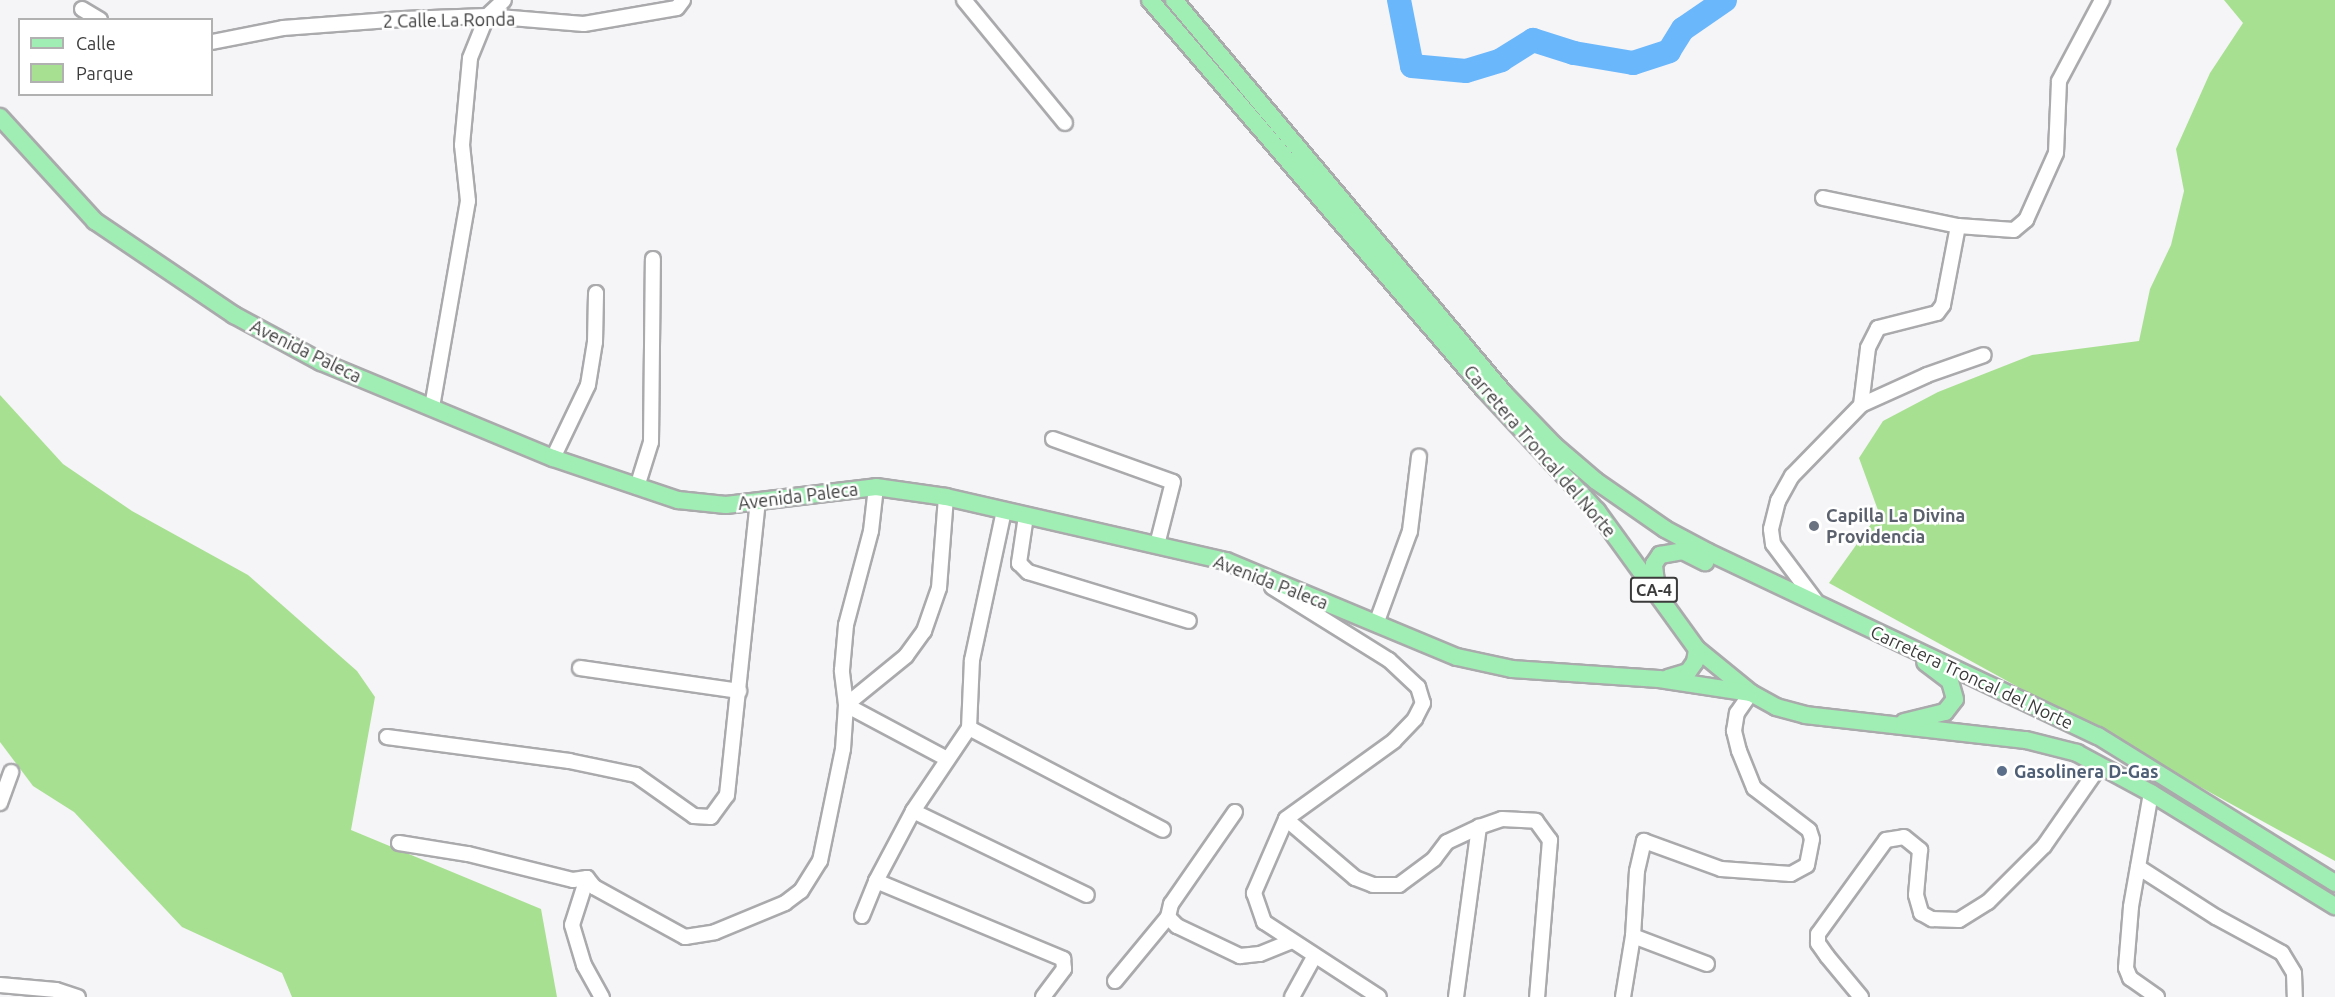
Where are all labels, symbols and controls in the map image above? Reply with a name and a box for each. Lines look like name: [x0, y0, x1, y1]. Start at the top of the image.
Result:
street label: 2 Calle La Ronda: [383, 8, 515, 32]
legend: [18, 18, 213, 96]
text: Calle: [76, 33, 116, 53]
text: Parque: [76, 63, 133, 83]
street label: Avenida Paleca: [247, 315, 365, 387]
street label: Carretera Troncal del Norte: [1459, 361, 1621, 541]
street label: Avenida Paleca: [737, 478, 859, 514]
place label: Capilla La Divina Providencia: [1826, 505, 1965, 548]
marker: Capilla La Divina Providencia: [1807, 519, 1821, 533]
street label: Avenida Paleca: [1211, 550, 1331, 614]
road number: CA-4: [1628, 577, 1680, 603]
street label: Carretera Troncal del Norte: [1867, 621, 2077, 733]
place label: Gasolinera D-Gas: [2014, 760, 2159, 782]
marker: Gasolinera D-Gas: [1995, 764, 2009, 778]

